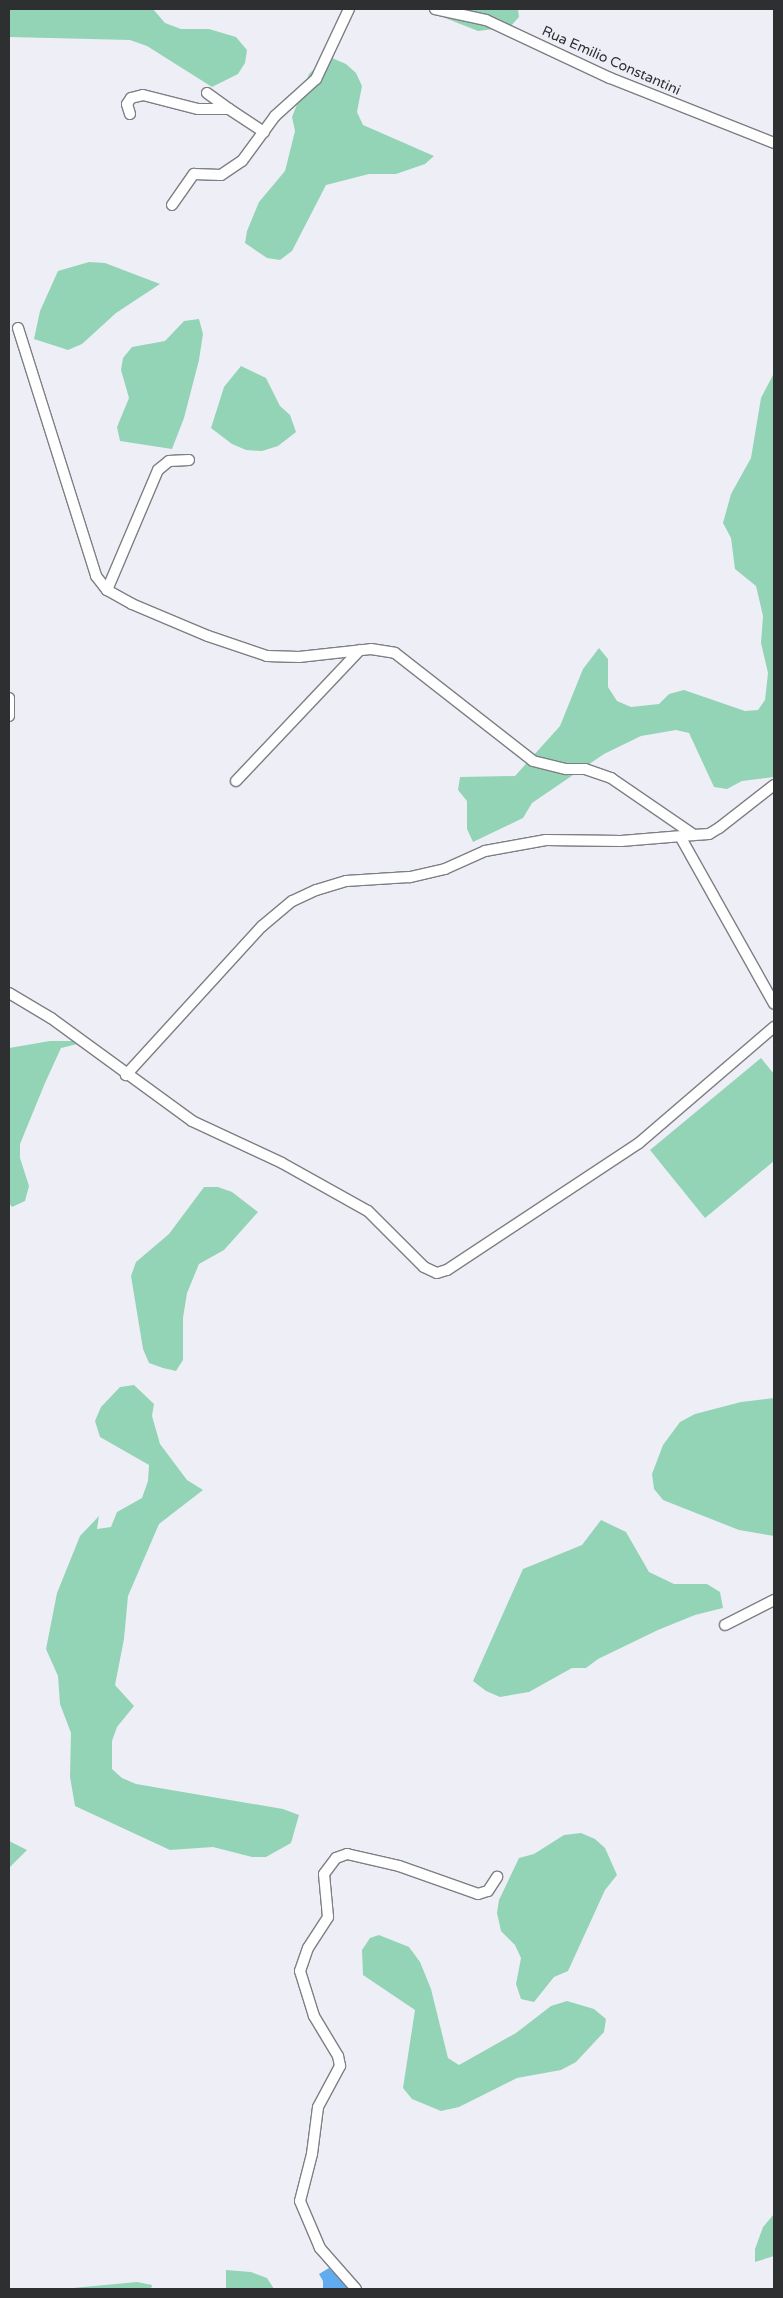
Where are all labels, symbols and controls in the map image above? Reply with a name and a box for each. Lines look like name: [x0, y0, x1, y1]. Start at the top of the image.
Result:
street label: Rua Emilio Constantini: [539, 23, 683, 99]

